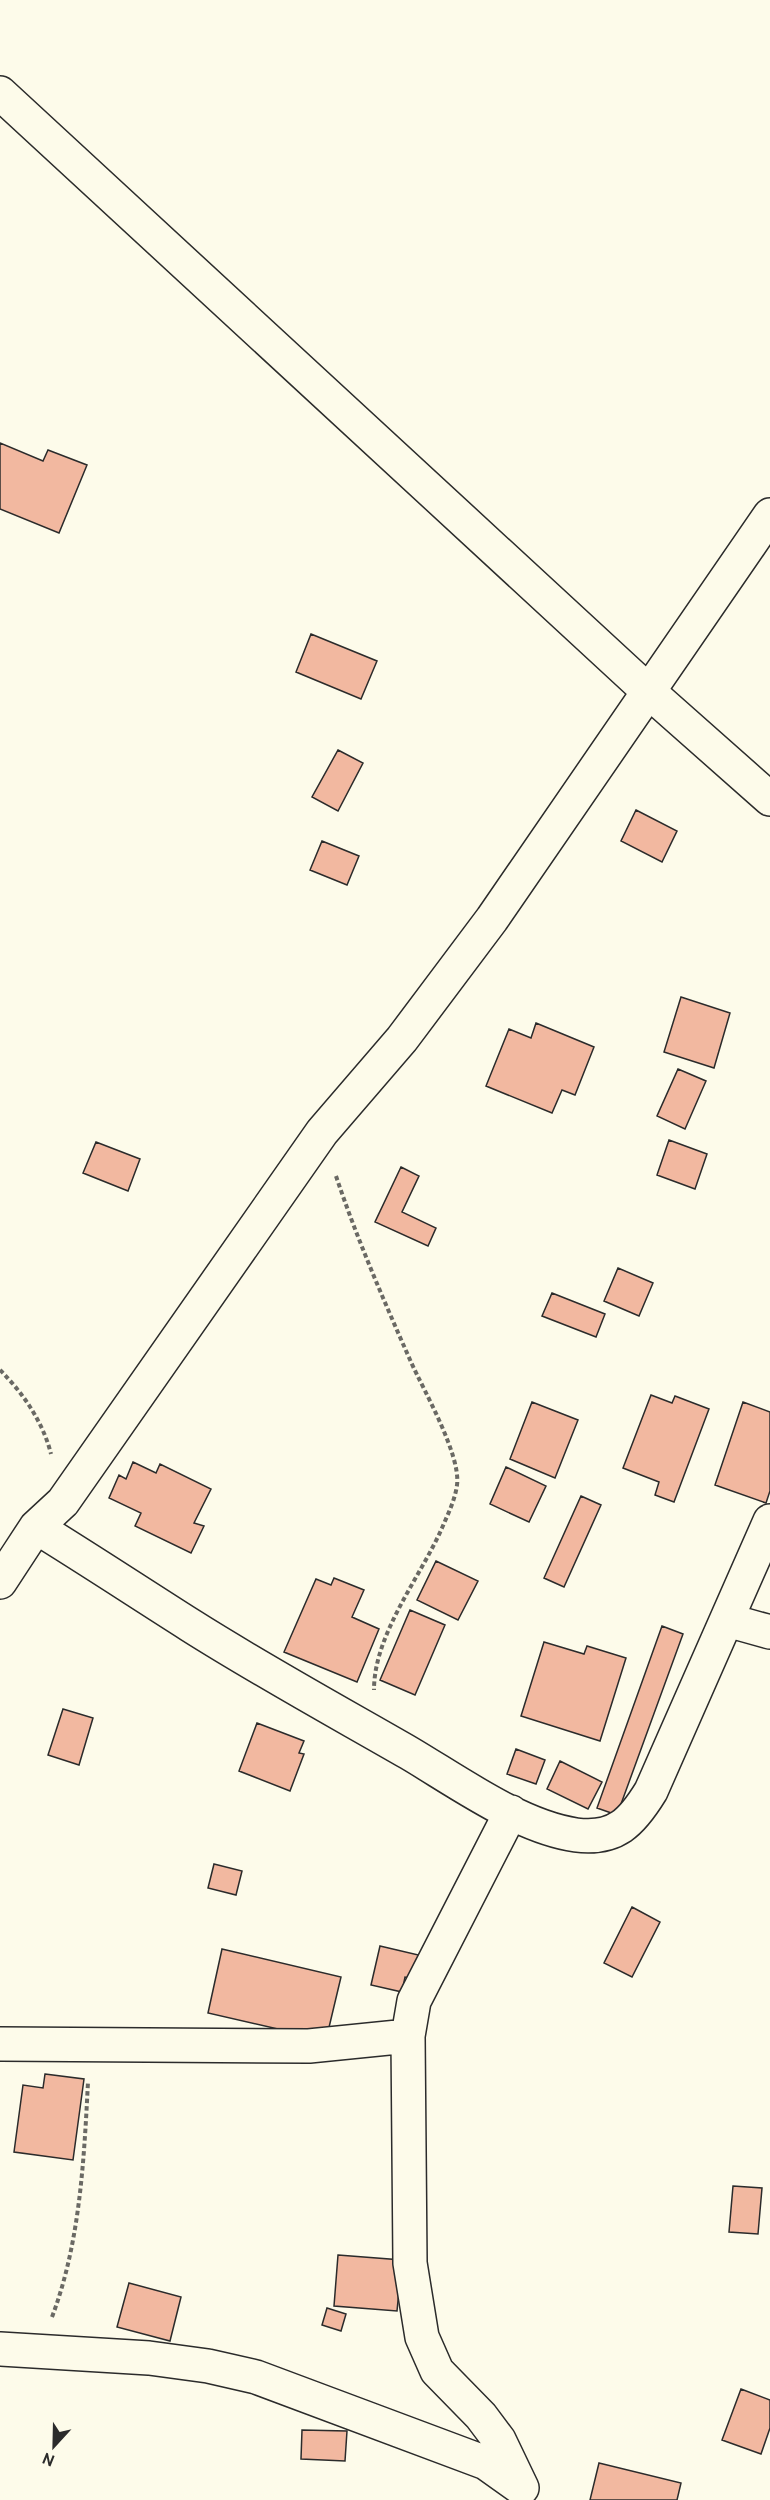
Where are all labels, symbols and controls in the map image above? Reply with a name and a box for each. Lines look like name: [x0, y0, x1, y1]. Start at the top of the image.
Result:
north arrow: [24, 2416, 84, 2476]
text: N: [40, 2449, 57, 2470]

